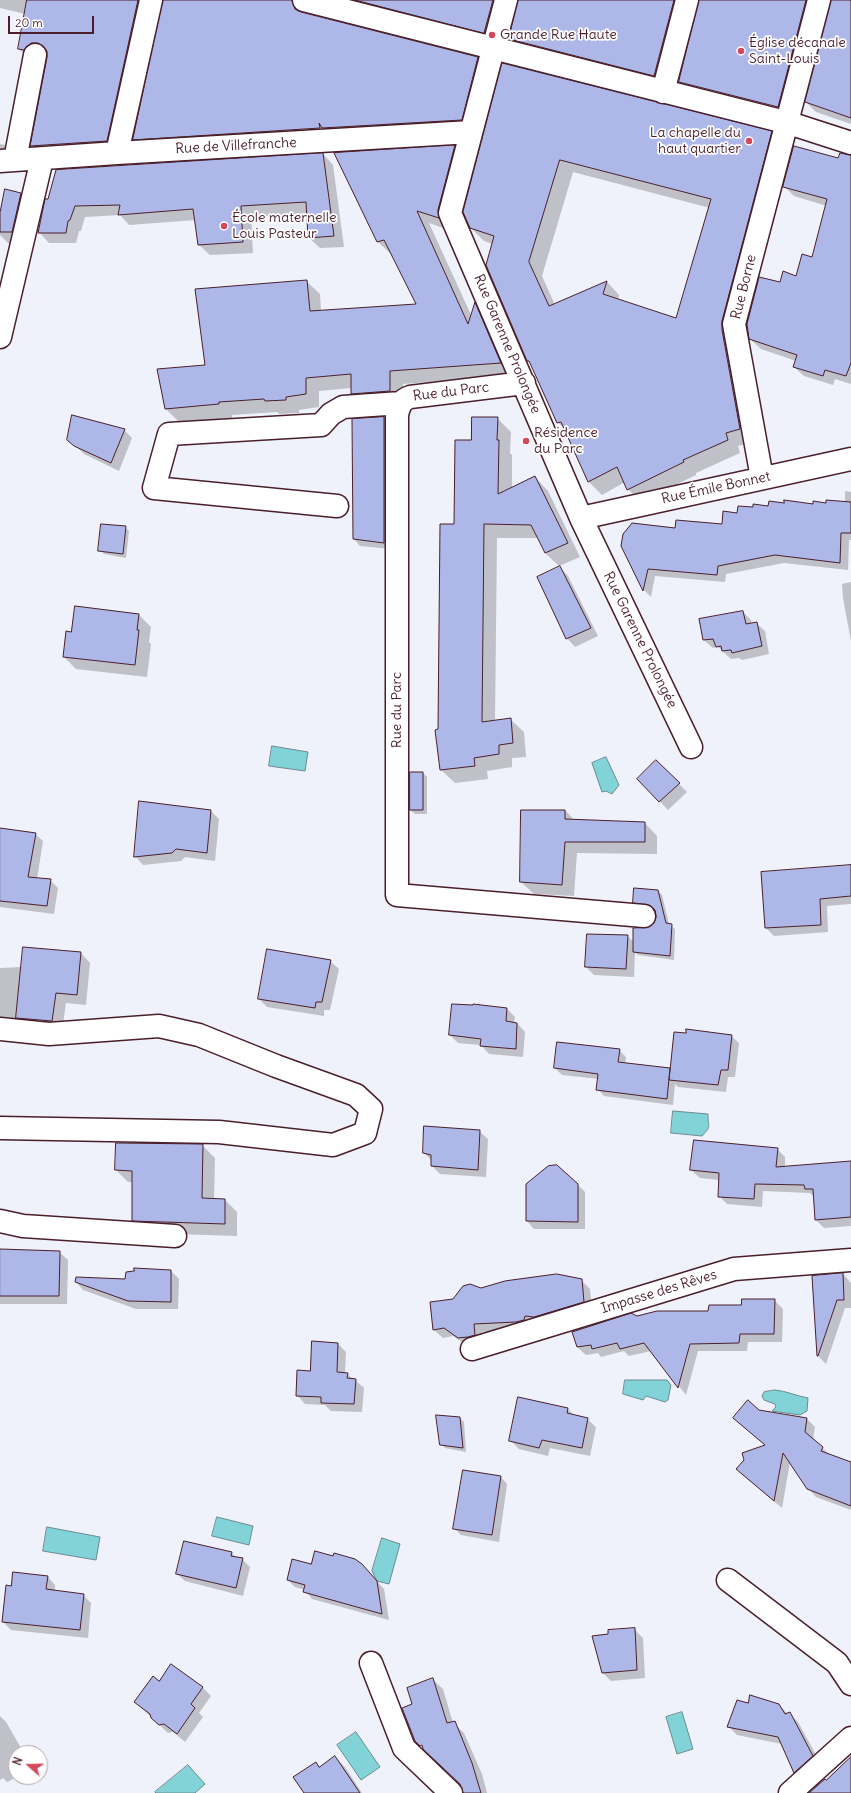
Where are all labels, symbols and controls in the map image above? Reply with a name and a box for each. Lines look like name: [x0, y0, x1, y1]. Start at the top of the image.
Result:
scale bar: [10, 8, 96, 34]
text: 20 m: [15, 15, 43, 30]
place label: Grande Rue Haute: [500, 27, 617, 43]
marker: Grande Rue Haute: [487, 30, 497, 40]
place label: Église décanale Saint-Louis: [749, 35, 846, 68]
marker: Église décanale Saint-Louis: [736, 46, 746, 56]
place label: La chapelle du haut quartier: [650, 125, 741, 158]
street label: Rue de Villefranche: [175, 134, 297, 158]
marker: La chapelle du haut quartier: [744, 136, 754, 146]
place label: École maternelle Louis Pasteur: [232, 210, 336, 242]
marker: École maternelle Louis Pasteur: [219, 221, 229, 231]
street label: Rue Borne: [728, 253, 760, 321]
street label: Rue Garenne Prolongée: [470, 272, 544, 416]
street label: Rue du Parc: [412, 379, 490, 405]
place label: Résidence du Parc: [534, 425, 598, 458]
marker: Résidence du Parc: [521, 436, 531, 446]
street label: Rue Émile Bonnet: [660, 468, 772, 508]
street label: Rue Garenne Prolongée: [600, 569, 680, 711]
street label: Rue du Parc: [389, 672, 405, 748]
street label: Impasse des Rêves: [599, 1266, 719, 1318]
north arrow: [8, 1745, 48, 1785]
text: N: [10, 1755, 26, 1767]

